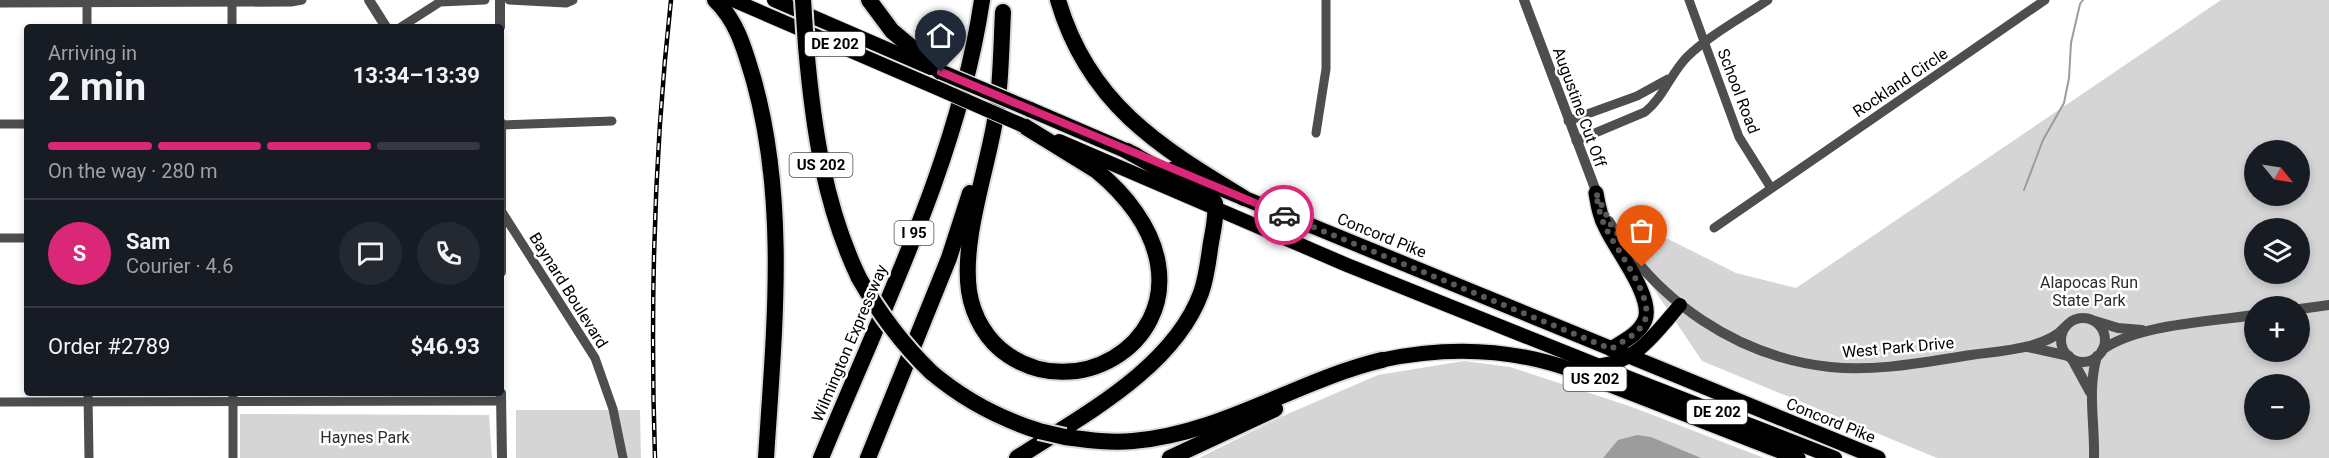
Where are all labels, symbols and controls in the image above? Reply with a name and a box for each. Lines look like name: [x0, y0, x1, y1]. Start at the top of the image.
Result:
pin: [915, 10, 966, 72]
icon: home: [924, 19, 957, 52]
road number: DE 202: [805, 32, 865, 56]
text: Arriving in: [48, 41, 137, 65]
street label: Rockland Circle: [1849, 44, 1951, 121]
street label: Augustine Cut Off: [1549, 45, 1610, 170]
street label: School Road: [1714, 46, 1763, 136]
text: 13:34–13:39: [353, 63, 480, 88]
text: 2 min: [48, 64, 146, 110]
north arrow: [2244, 140, 2310, 206]
map controls: [2244, 140, 2310, 440]
road number: US 202: [790, 153, 852, 177]
text: On the way · 280 m: [48, 159, 217, 183]
courier: [1254, 185, 1314, 245]
icon: car: [1268, 199, 1301, 232]
pin: [1616, 205, 1667, 267]
street label: Concord Pike: [1334, 209, 1429, 262]
icon: bag: [1625, 214, 1658, 247]
button: layers: [2244, 218, 2310, 284]
road number: I 95: [894, 221, 934, 245]
button: chat: [339, 222, 402, 285]
button: phone: [417, 222, 480, 285]
text: Sam: [126, 229, 170, 254]
street label: Baynard Boulevard: [525, 229, 612, 352]
text: S: [73, 241, 86, 266]
text: Courier · 4.6: [126, 254, 233, 278]
street label: Wilmington Expressway: [808, 261, 891, 425]
park label: Alapocas Run State Park: [2040, 273, 2138, 310]
button: +: [2244, 296, 2310, 362]
street label: West Park Drive: [1841, 333, 1955, 362]
text: Order #2789: [48, 334, 170, 359]
text: $46.93: [411, 334, 480, 359]
road number: US 202: [1564, 367, 1626, 391]
button: −: [2244, 374, 2310, 440]
street label: Concord Pike: [1783, 394, 1878, 447]
road number: DE 202: [1687, 400, 1747, 424]
park label: Haynes Park: [320, 428, 411, 447]

